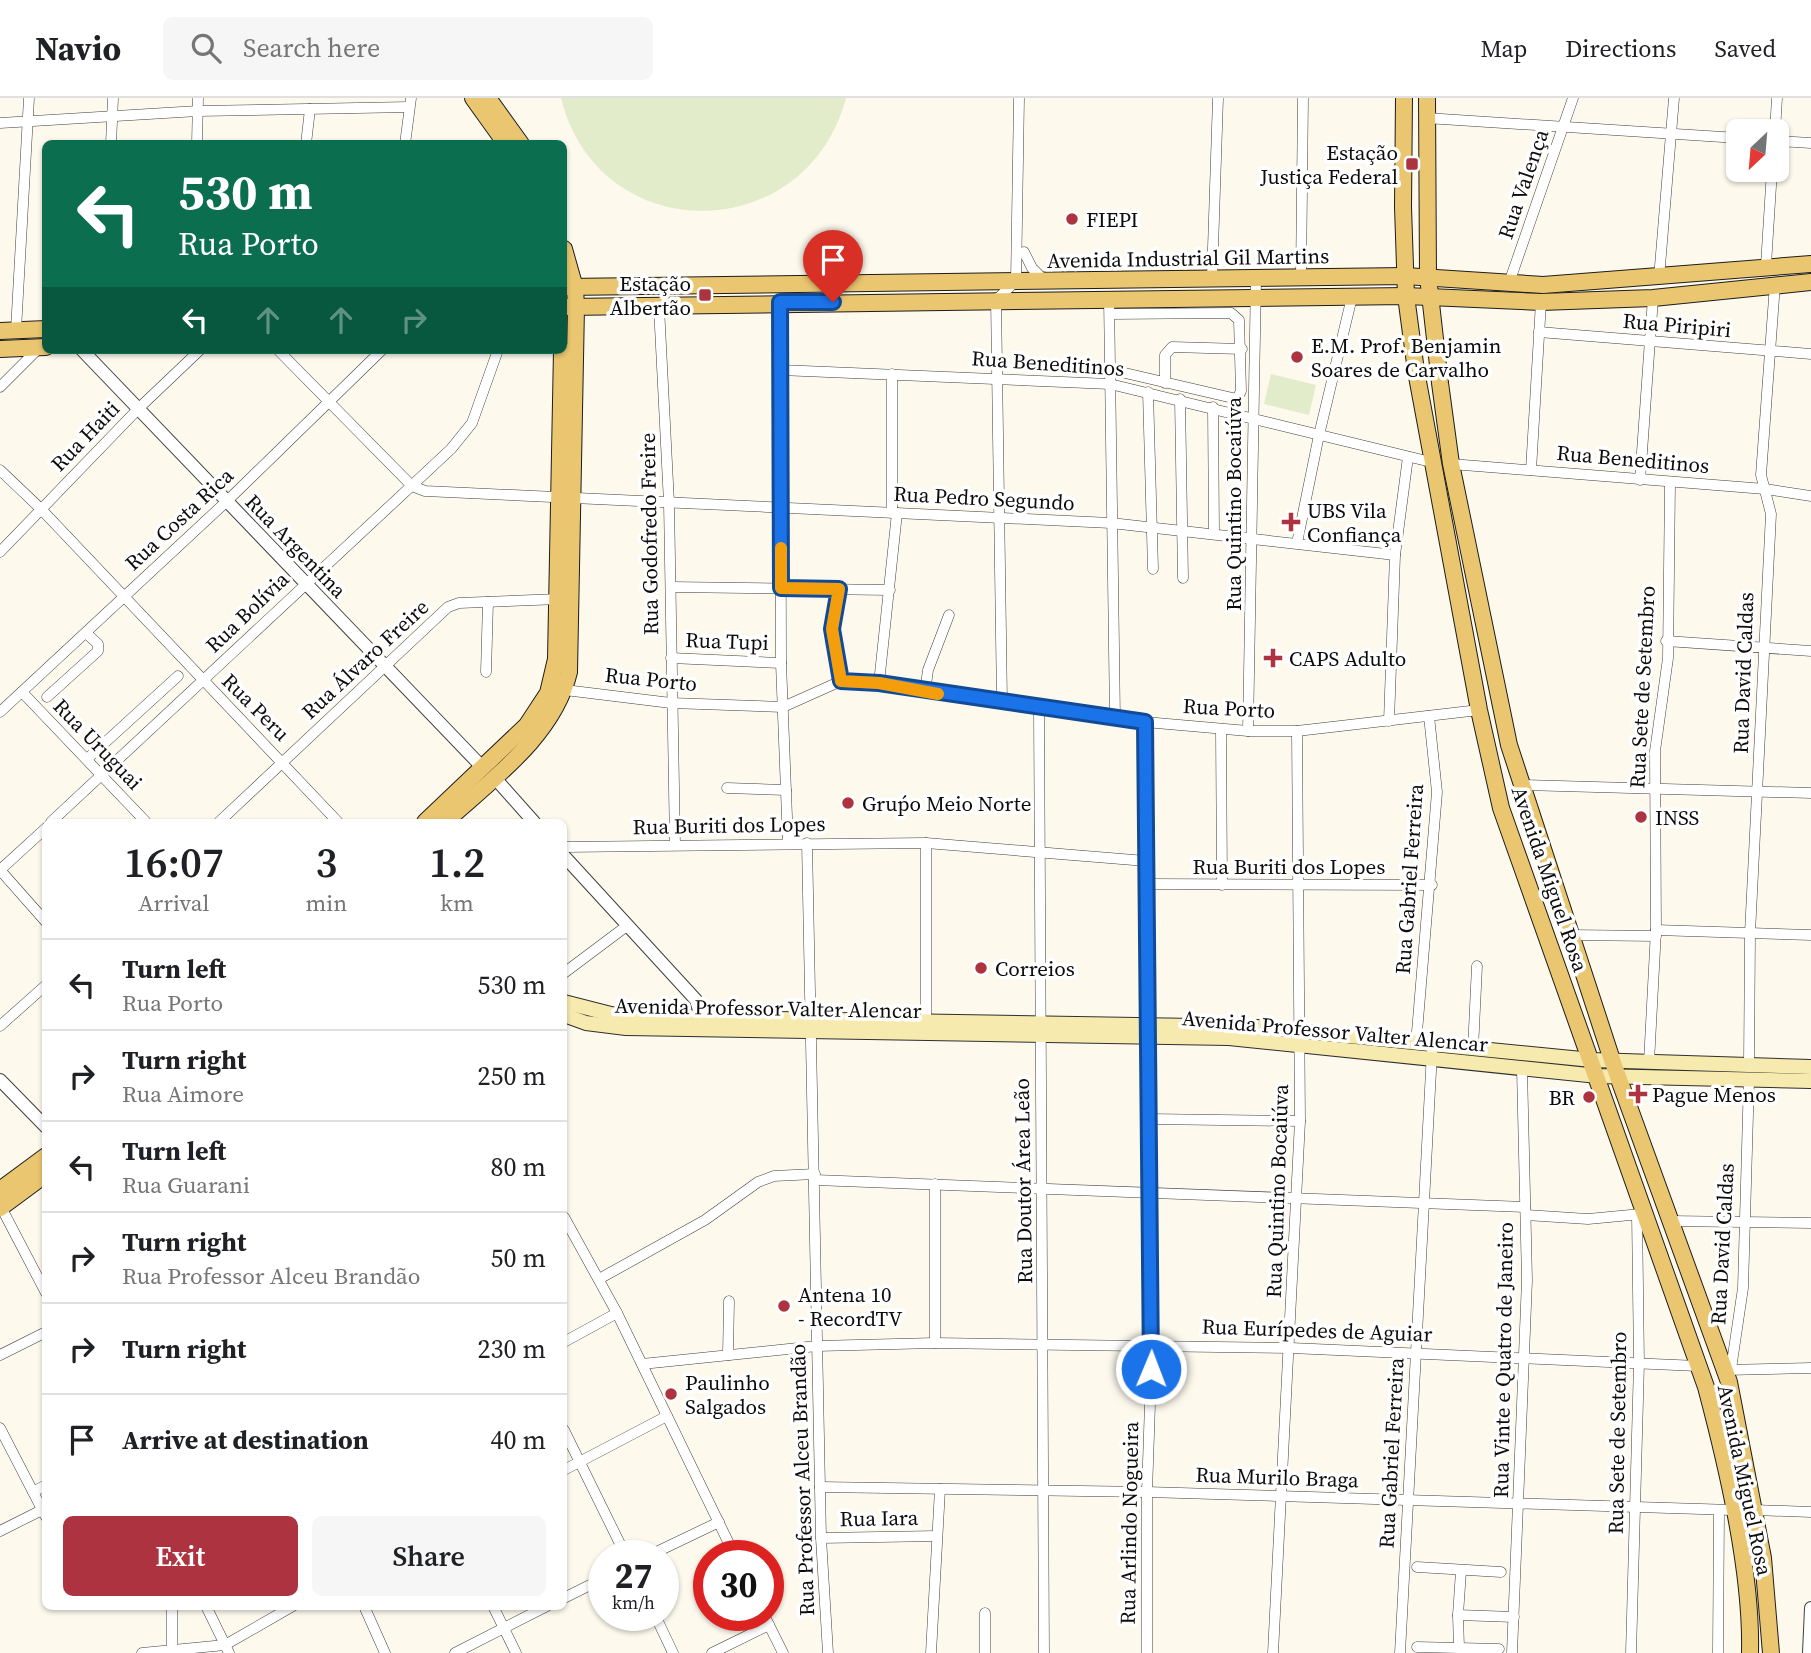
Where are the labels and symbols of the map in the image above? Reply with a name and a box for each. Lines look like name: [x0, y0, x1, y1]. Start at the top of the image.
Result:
north arrow: [1726, 119, 1788, 182]
street label: Rua Valença: [1491, 125, 1555, 243]
place label: Estação Justiça Federal: [1259, 138, 1398, 191]
marker: Estação Justiça Federal: [1404, 156, 1420, 172]
place label: FIEPI: [1086, 205, 1138, 234]
marker: FIEPI: [1064, 211, 1080, 227]
pin: [803, 230, 863, 302]
street label: Avenida Industrial Gil Martins: [1047, 241, 1329, 275]
place label: Estação Albertão: [610, 269, 691, 322]
marker: Estação Albertão: [697, 287, 713, 303]
street label: Rua Piripiri: [1622, 306, 1732, 344]
place label: E.M. Prof. Benjamin Soares de Carvalho: [1311, 331, 1502, 384]
street label: Rua Beneditinos: [971, 343, 1125, 383]
marker: E.M. Prof. Benjamin Soares de Carvalho: [1289, 349, 1305, 365]
street label: Rua Haiti: [44, 394, 126, 478]
street label: Rua Quintino Bocaiúva: [1219, 397, 1248, 611]
street label: Rua Godofredo Freire: [633, 433, 665, 635]
street label: Rua Beneditinos: [1555, 438, 1711, 480]
street label: Rua Costa Rica: [118, 461, 240, 577]
street label: Rua Pedro Segundo: [893, 479, 1075, 517]
street label: Rua Argentina: [239, 488, 353, 605]
place label: UBS Vila Confiança: [1307, 496, 1402, 549]
marker: UBS Vila Confiança: [1281, 512, 1301, 532]
street label: Rua Bolívia: [199, 565, 295, 659]
street label: Rua Sete de Setembro: [1622, 585, 1662, 789]
street label: Rua Álvaro Freire: [295, 592, 435, 726]
street label: Rua David Caldas: [1726, 592, 1760, 754]
street label: Rua Tupi: [685, 625, 769, 657]
place label: CAPS Adulto: [1289, 644, 1406, 673]
marker: CAPS Adulto: [1263, 648, 1283, 668]
street label: Rua Porto: [604, 660, 698, 698]
street label: Rua Peru: [216, 667, 296, 747]
street label: Rua Porto: [1182, 691, 1276, 725]
street label: Rua Uruguai: [47, 692, 149, 796]
street label: Rua Gabriel Ferreira: [1388, 782, 1430, 975]
street label: Avenida Miguel Rosa: [1505, 782, 1595, 976]
place label: Gruṕo Meio Norte: [862, 789, 1031, 818]
marker: Gruṕo Meio Norte: [840, 795, 856, 811]
place label: INSS: [1655, 803, 1699, 832]
street label: Rua Buriti dos Lopes: [632, 809, 826, 841]
marker: INSS: [1633, 809, 1649, 825]
street label: Rua Buriti dos Lopes: [1193, 852, 1385, 881]
place label: Correios: [995, 954, 1075, 983]
marker: Correios: [973, 960, 989, 976]
street label: Avenida Professor Valter Alencar: [614, 991, 922, 1025]
street label: Avenida Professor Valter Alencar: [1181, 1003, 1489, 1059]
street label: Rua Doutor Área Leão: [1007, 1078, 1039, 1284]
place label: Pague Menos: [1652, 1080, 1776, 1109]
street label: Rua Quintino Bocaiúva: [1259, 1083, 1295, 1299]
place label: BR: [1549, 1083, 1575, 1112]
marker: Pague Menos: [1630, 1086, 1646, 1102]
marker: BR: [1581, 1089, 1597, 1105]
street label: Rua David Caldas: [1703, 1162, 1741, 1326]
street label: Rua Vinte e Quatro de Janeiro: [1486, 1222, 1520, 1498]
place label: Antena 10 - RecordTV: [798, 1280, 902, 1333]
marker: Antena 10 - RecordTV: [776, 1298, 792, 1314]
street label: Rua Eurípedes de Aguiar: [1201, 1311, 1433, 1349]
street label: Rua Sete de Setembro: [1601, 1331, 1633, 1535]
position arrow: [1114, 1332, 1188, 1406]
street label: Rua Professor Alceu Brandão: [783, 1343, 821, 1617]
street label: Rua Gabriel Ferreira: [1372, 1357, 1410, 1549]
place label: Paulinho Salgados: [685, 1368, 770, 1421]
street label: Avenida Miguel Rosa: [1711, 1382, 1779, 1578]
marker: Paulinho Salgados: [663, 1386, 679, 1402]
street label: Rua Arlindo Nogueira: [1113, 1421, 1145, 1625]
street label: Rua Murilo Braga: [1195, 1460, 1359, 1494]
street label: Rua Iara: [839, 1503, 919, 1533]
speed limit sign: 30: [693, 1540, 784, 1631]

